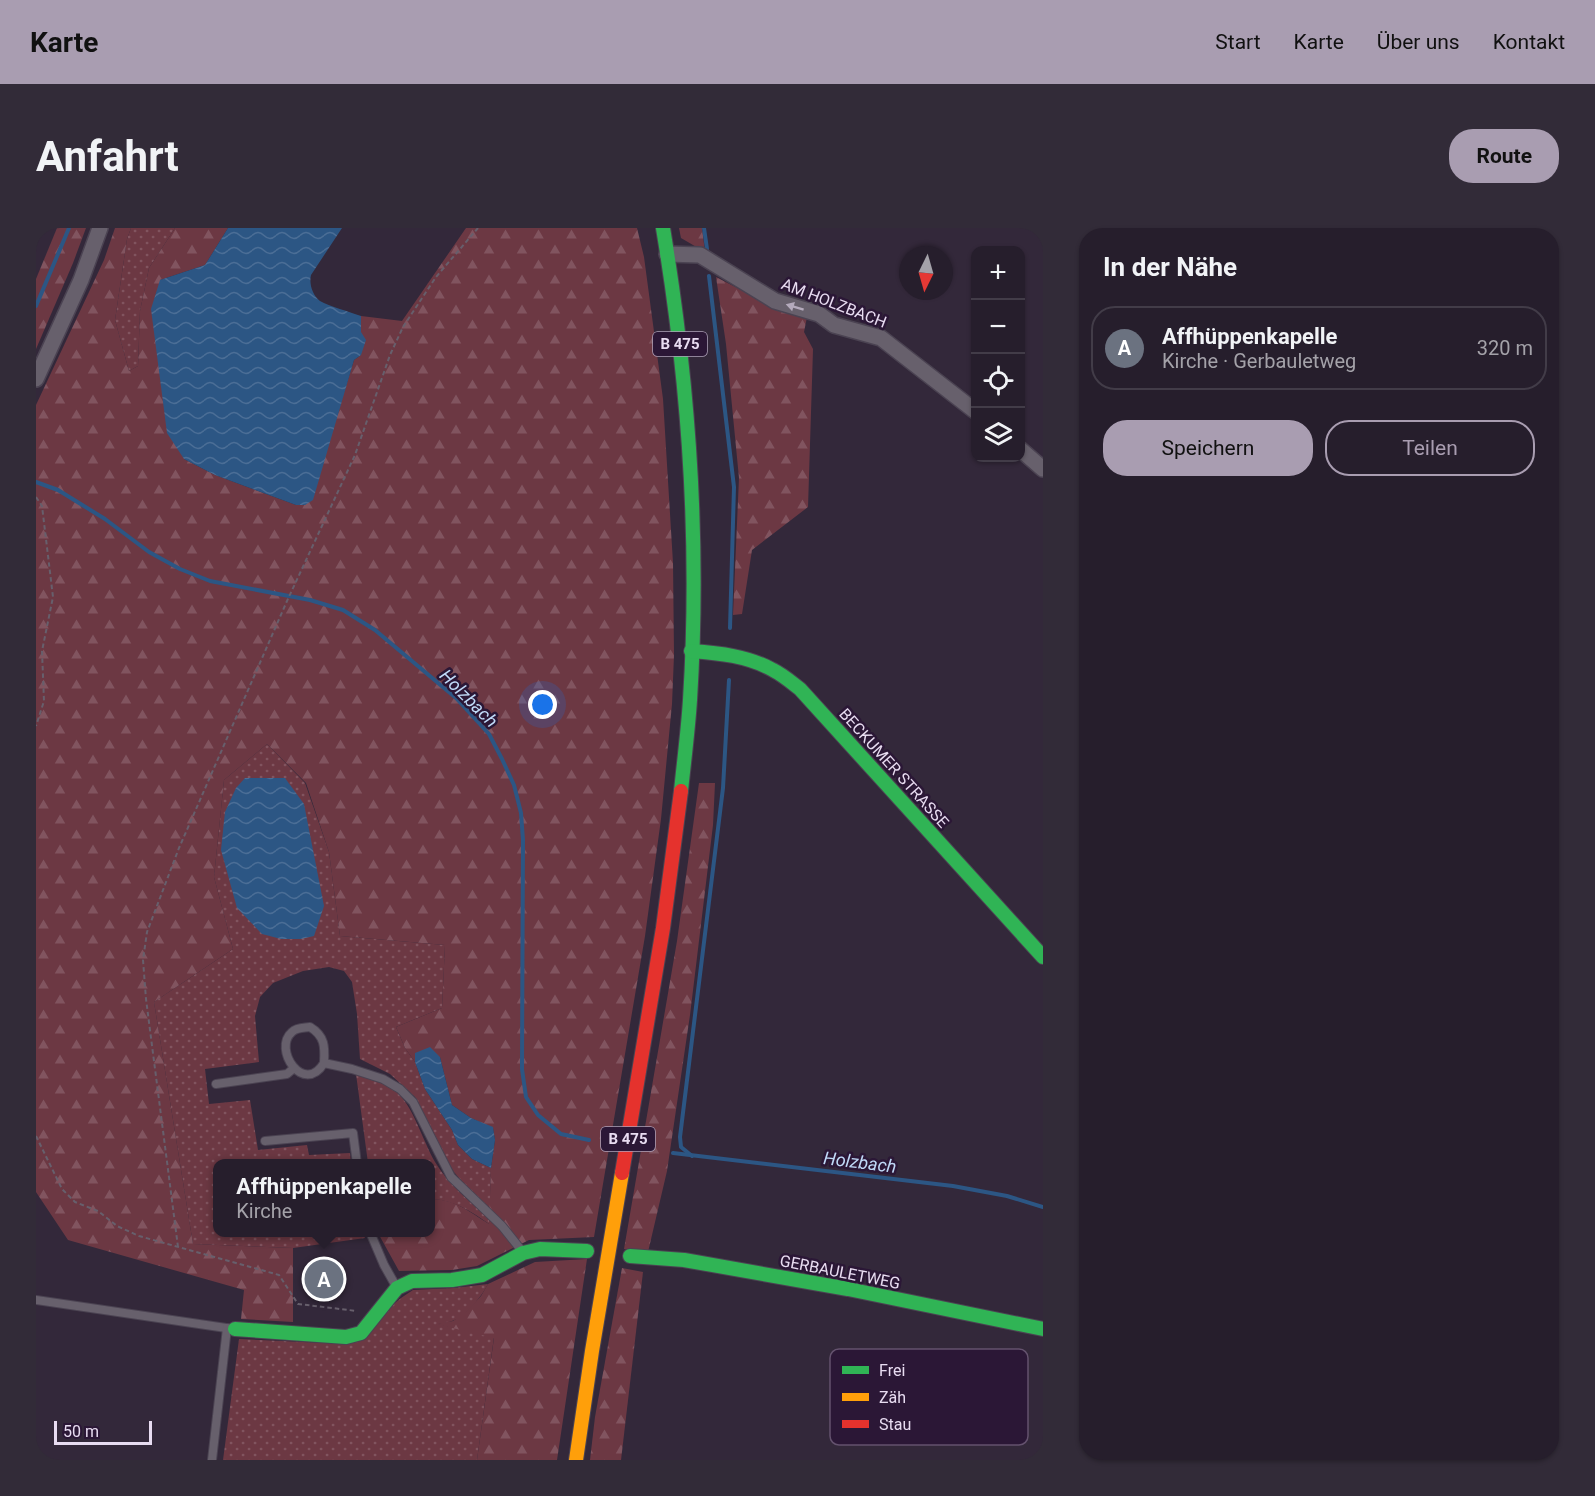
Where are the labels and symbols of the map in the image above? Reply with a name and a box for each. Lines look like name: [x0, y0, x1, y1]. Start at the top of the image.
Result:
north arrow: [899, 246, 953, 300]
street label: AM HOLZBACH: [779, 274, 889, 332]
one-way arrow: [786, 302, 804, 311]
road number: B 475: [653, 332, 707, 356]
water label: Holzbach: [436, 665, 502, 731]
your location: [528, 690, 557, 719]
street label: BECKUMER STRASSE: [835, 704, 953, 832]
road number: B 475: [601, 1127, 655, 1151]
water label: Holzbach: [822, 1147, 898, 1177]
street label: GERBAULETWEG: [778, 1251, 902, 1293]
pin: A: [304, 1256, 344, 1302]
legend: [830, 1349, 1028, 1445]
text: Frei: [879, 1361, 905, 1380]
text: Zäh: [879, 1388, 906, 1407]
text: Stau: [879, 1415, 911, 1434]
scale bar: [54, 1418, 152, 1446]

